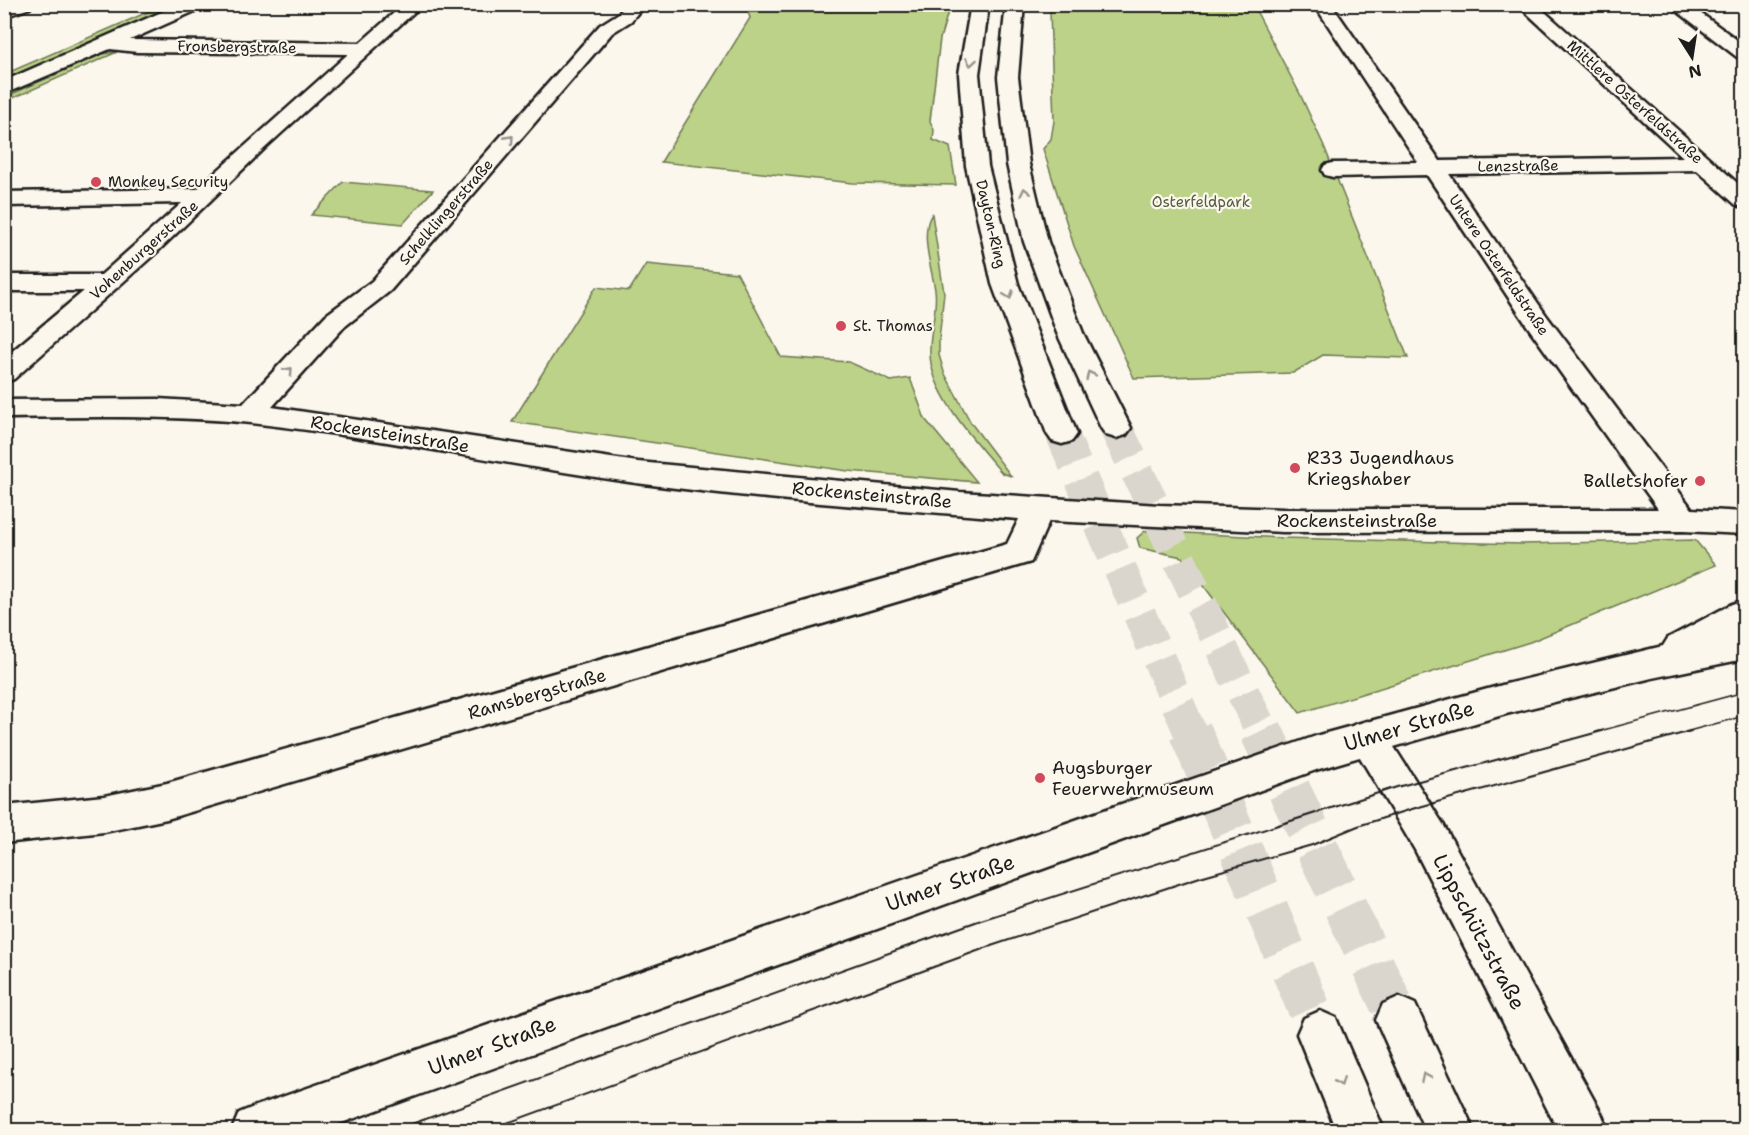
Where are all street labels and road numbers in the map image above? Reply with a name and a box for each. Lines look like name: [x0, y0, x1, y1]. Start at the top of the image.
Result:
street label: Fronsbergstraße: [177, 36, 297, 58]
street label: Mittlere Osterfeldstraße: [1563, 36, 1707, 168]
street label: Schelklingerstraße: [394, 155, 498, 269]
street label: Lenzstraße: [1477, 155, 1559, 177]
street label: Dayton-Ring: [971, 178, 1011, 270]
street label: Untere Osterfeldstraße: [1444, 191, 1554, 339]
street label: Vohenburgerstraße: [85, 196, 203, 304]
street label: Rockensteinstraße: [309, 410, 471, 458]
street label: Rockensteinstraße: [791, 476, 953, 514]
street label: Rockensteinstraße: [1277, 509, 1437, 533]
street label: Ramsbergstraße: [465, 663, 609, 725]
street label: Ulmer Straße: [1340, 694, 1478, 758]
street label: Ulmer Straße: [882, 848, 1018, 918]
street label: Lippschützstraße: [1426, 849, 1532, 1015]
street label: Ulmer Straße: [424, 1010, 560, 1082]

